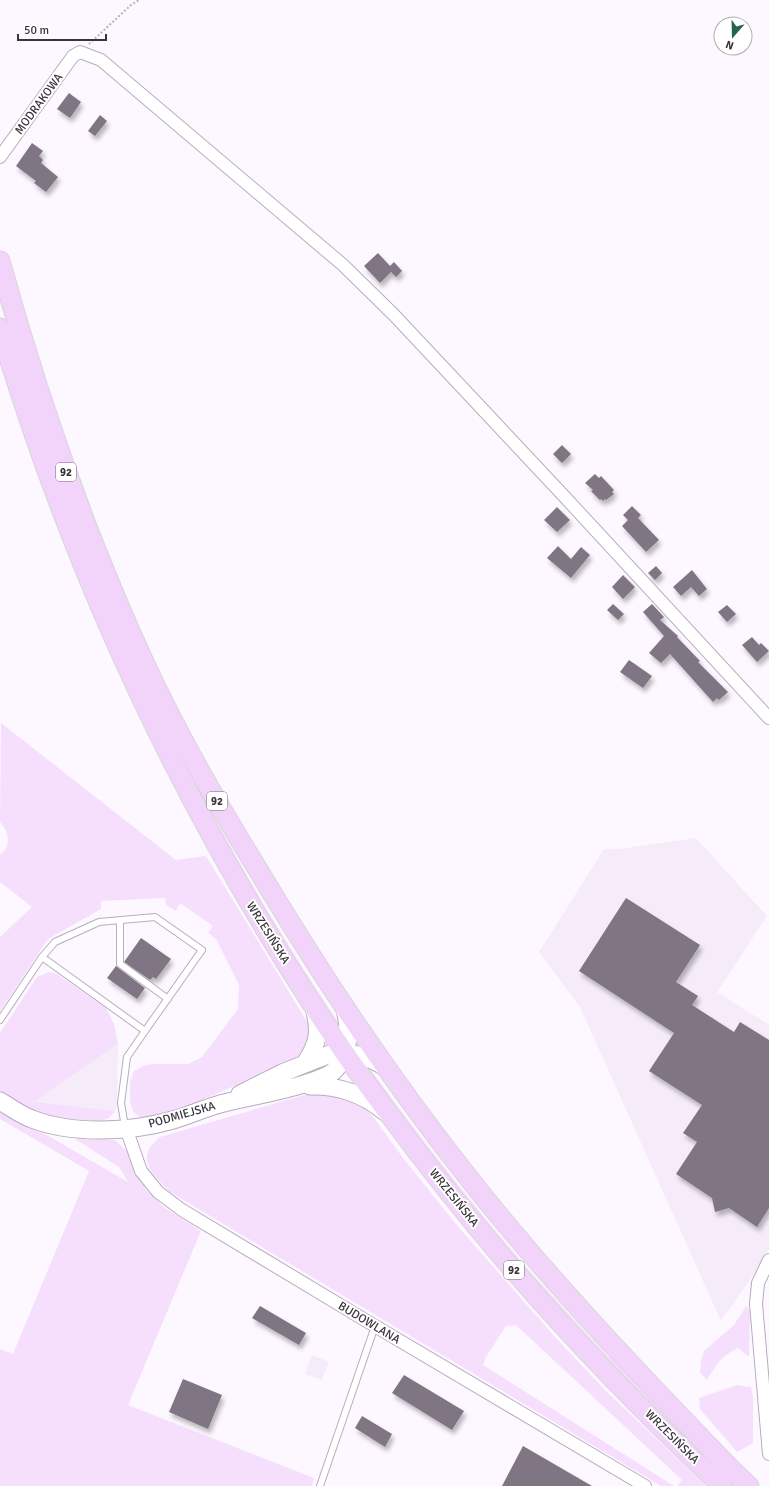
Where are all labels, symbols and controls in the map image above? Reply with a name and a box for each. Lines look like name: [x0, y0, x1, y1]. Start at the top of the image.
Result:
scale bar: [18, 16, 106, 42]
north arrow: [713, 16, 753, 56]
text: 50 m: [24, 23, 49, 38]
text: N: [724, 38, 736, 52]
street label: MODRAKOWA: [12, 70, 67, 138]
road number: 92: [56, 463, 76, 481]
road number: 92: [207, 792, 227, 810]
street label: WRZESIŃSKA: [243, 899, 293, 967]
street label: PODMIEJSKA: [147, 1098, 218, 1132]
street label: WRZESIŃSKA: [426, 1166, 482, 1231]
road number: 92: [504, 1261, 524, 1279]
street label: BUDOWLANA: [335, 1299, 403, 1348]
street label: WRZESIŃSKA: [642, 1407, 703, 1468]

